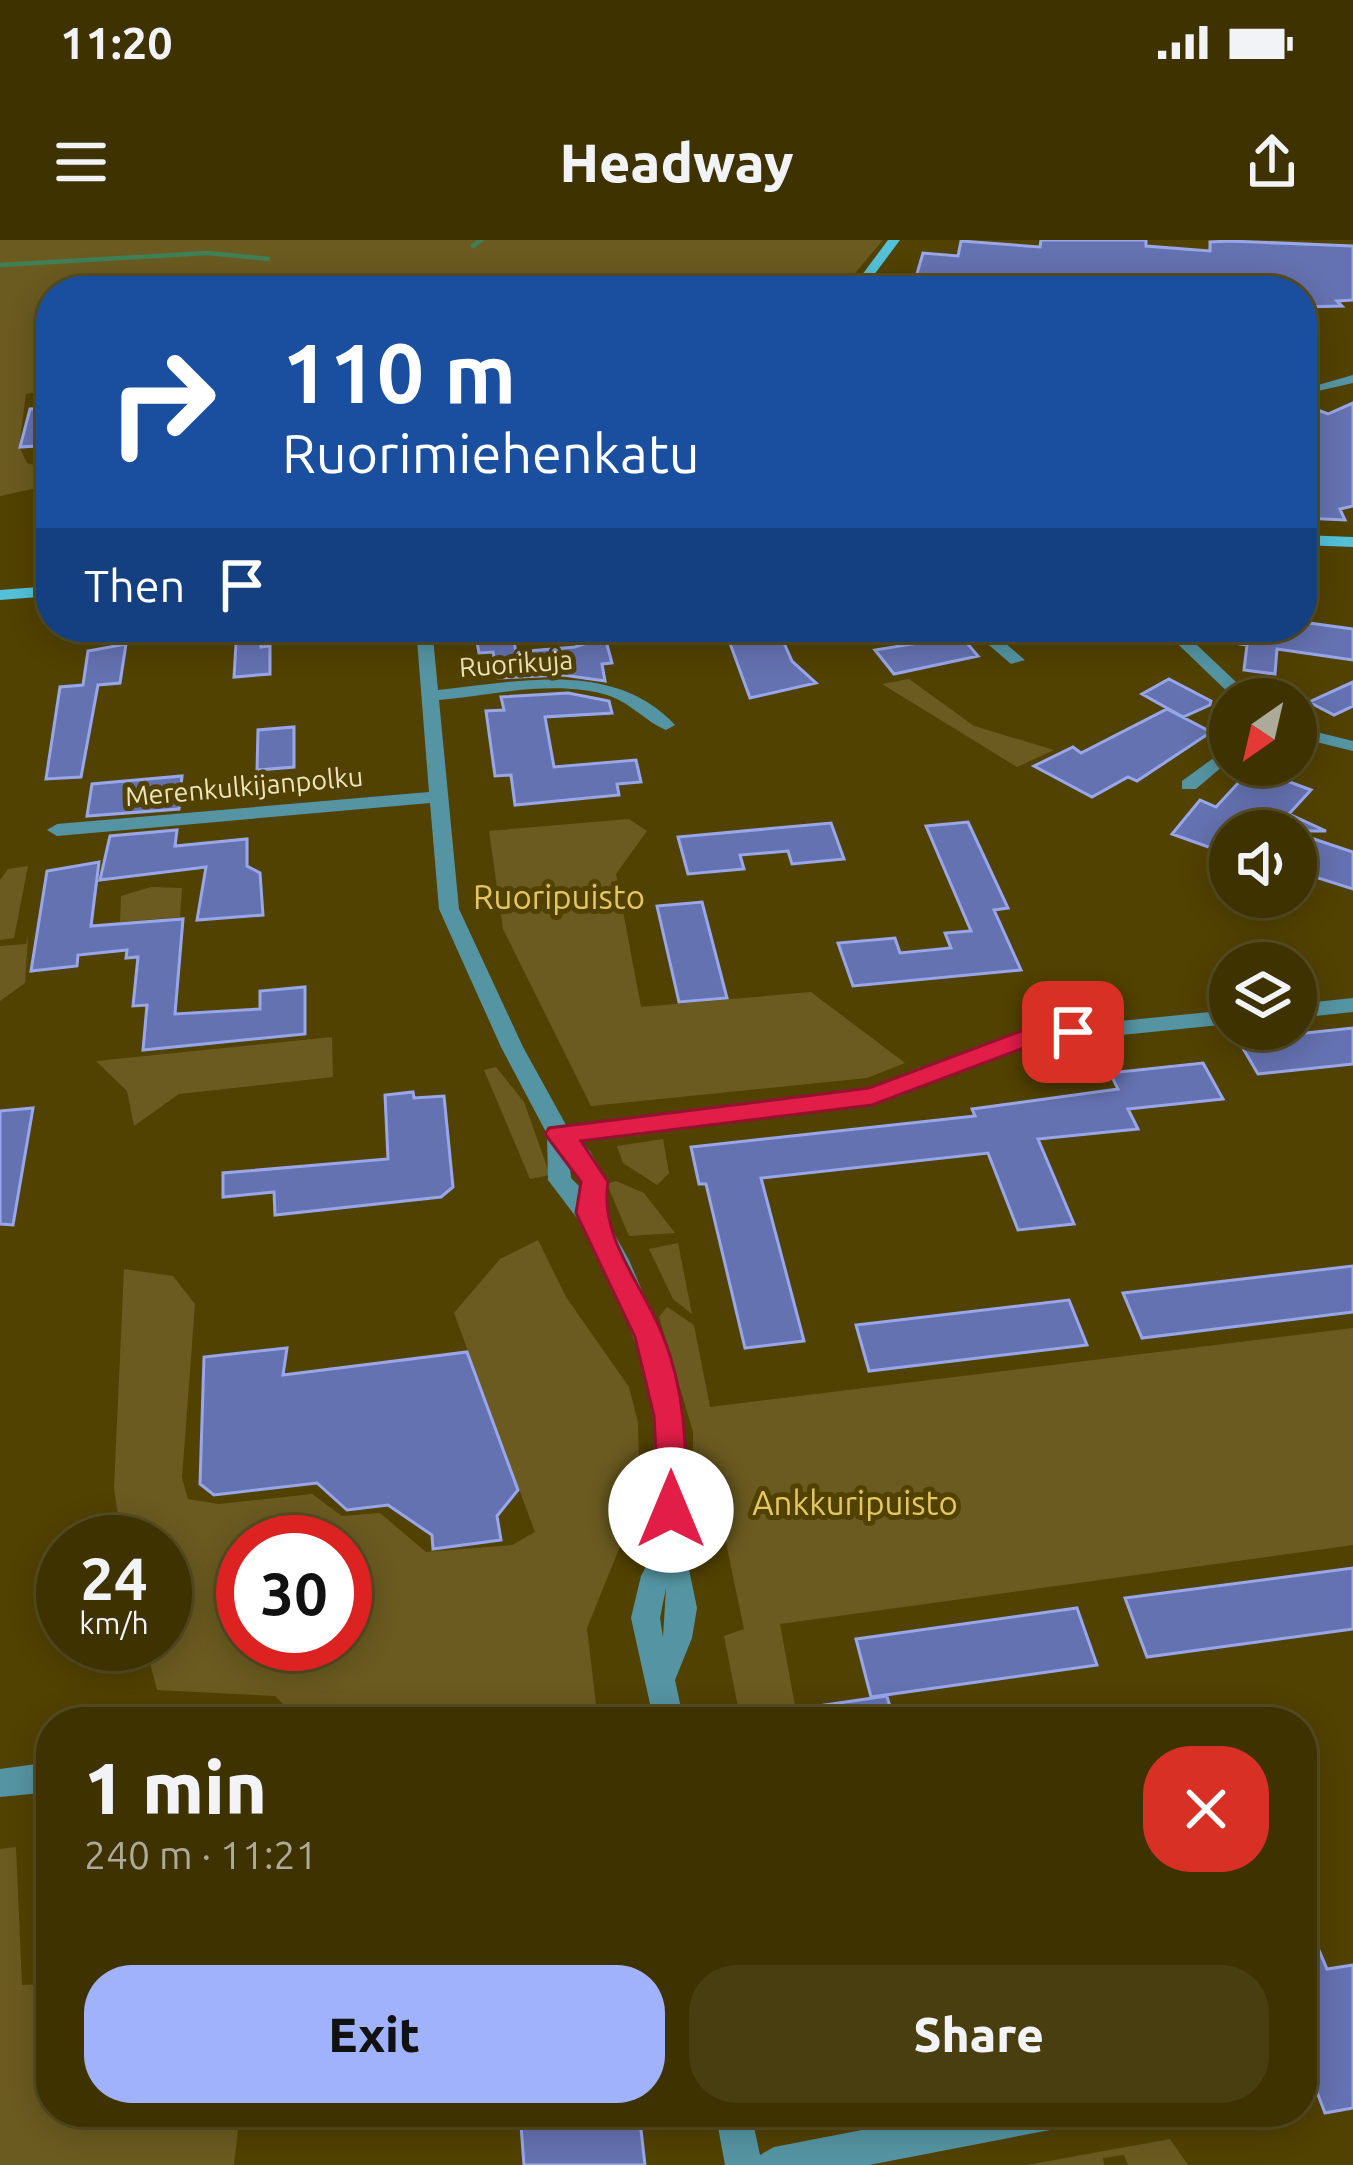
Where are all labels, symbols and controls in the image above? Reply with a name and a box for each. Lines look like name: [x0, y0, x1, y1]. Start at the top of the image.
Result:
text: 11:20: [60, 17, 173, 68]
icon: menu: [48, 129, 114, 195]
icon: share: [1239, 129, 1305, 195]
text: Headway: [559, 132, 794, 192]
icon: right: [84, 324, 240, 480]
text: 110 m: [282, 325, 516, 419]
text: Ruorimiehenkatu: [282, 423, 700, 483]
icon: arrive: [209, 552, 275, 618]
text: Then: [84, 560, 185, 611]
street label: Ruorikuja: [458, 644, 574, 682]
north arrow: [1209, 678, 1317, 786]
map controls: [1209, 678, 1317, 1050]
street label: Merenkulkijanpolku: [124, 761, 364, 811]
button: sound: [1209, 810, 1317, 918]
park label: Ruoripuisto: [473, 878, 645, 915]
button: layers: [1209, 942, 1317, 1050]
pin: [1022, 981, 1124, 1083]
icon: arrive: [1040, 999, 1106, 1065]
position arrow: [608, 1447, 734, 1573]
park label: Ankkuripuisto: [752, 1484, 958, 1521]
speed limit sign: 30: [216, 1515, 372, 1671]
text: 24: [80, 1544, 148, 1611]
text: km/h: [79, 1606, 149, 1640]
button: close: [1143, 1746, 1269, 1872]
text: 1 min: [84, 1747, 267, 1828]
text: 240 m · 11:21: [84, 1833, 318, 1876]
button: Exit: [84, 1965, 665, 2103]
button: Share: [689, 1965, 1269, 2103]

